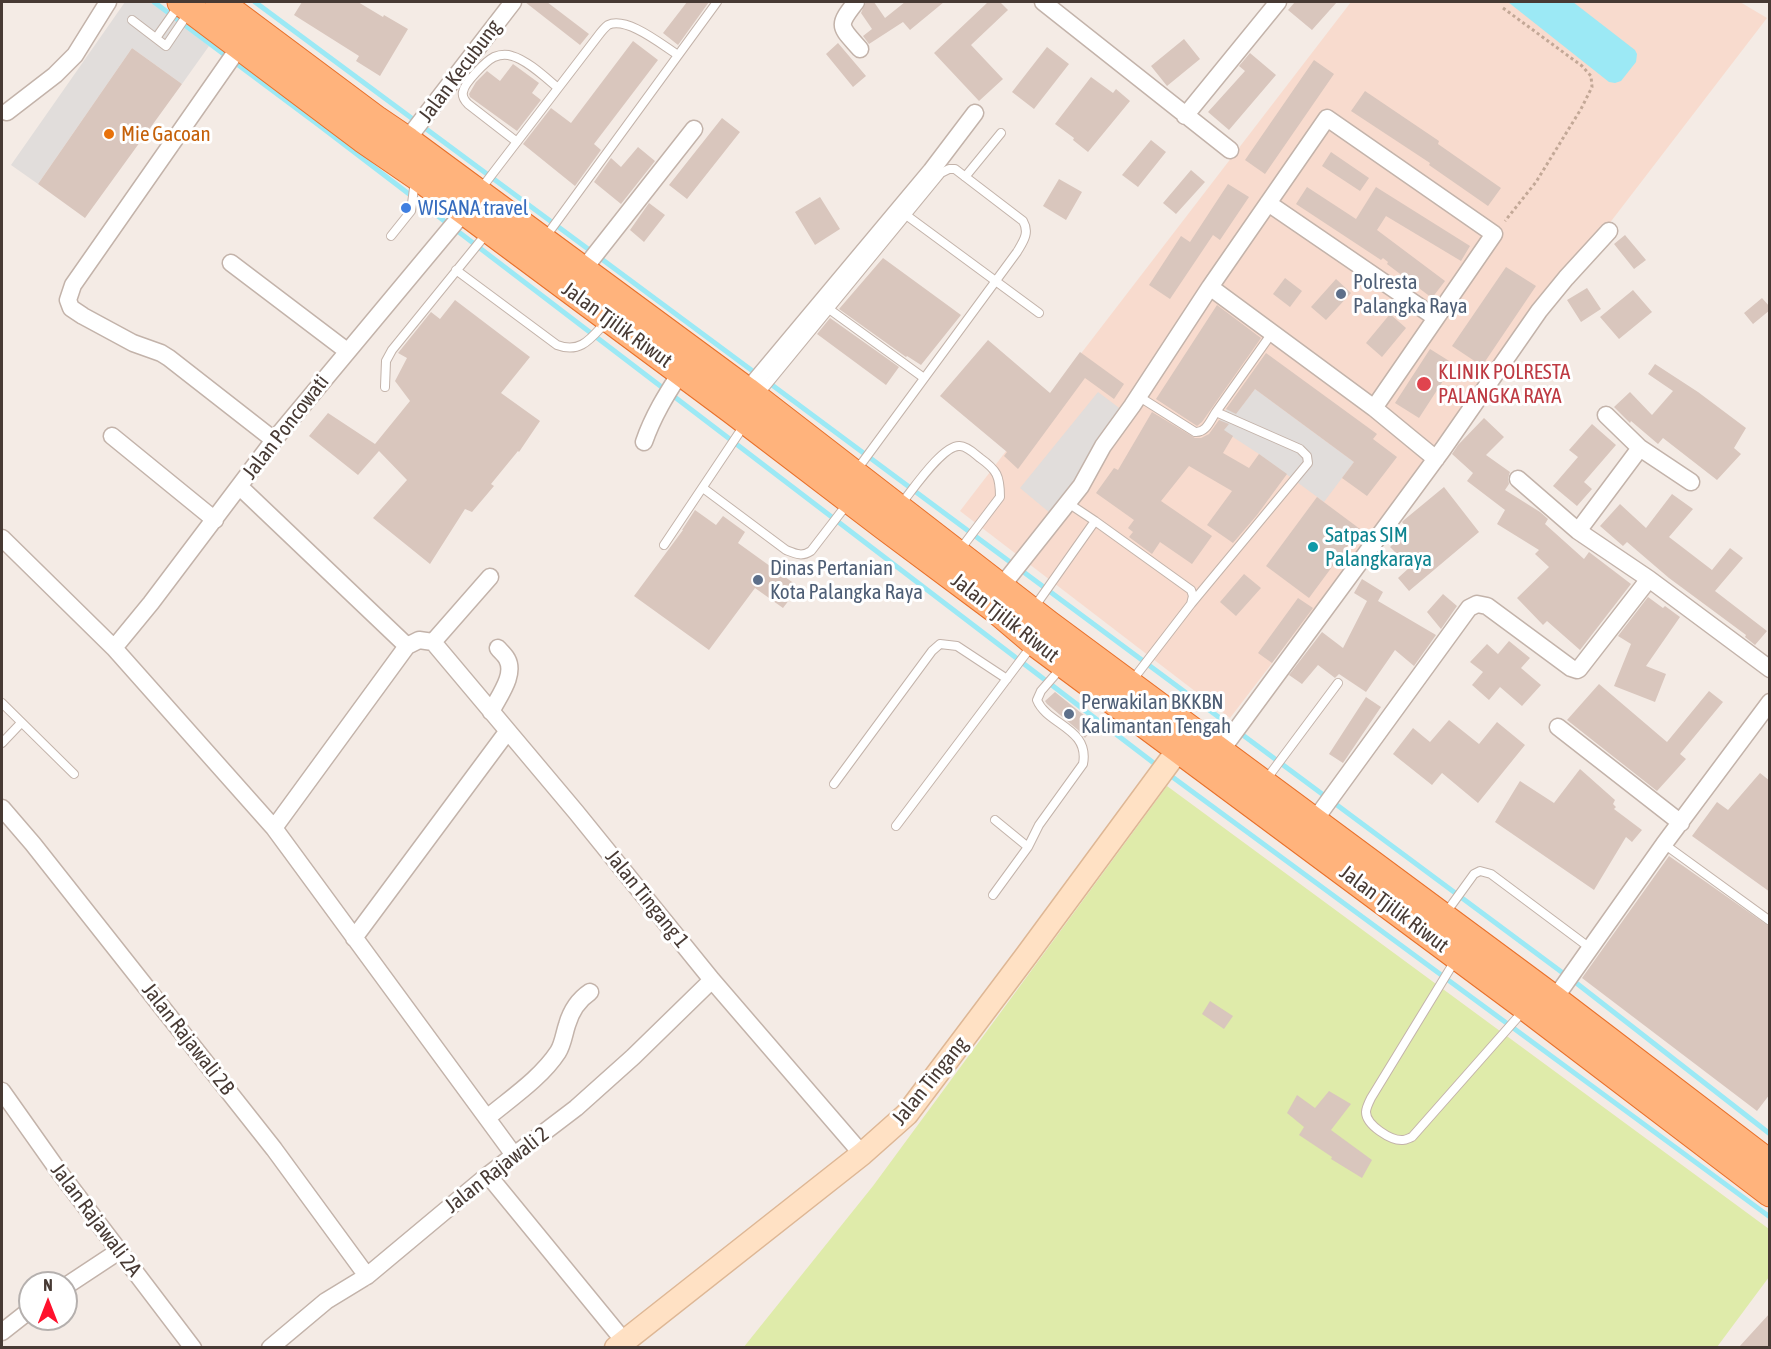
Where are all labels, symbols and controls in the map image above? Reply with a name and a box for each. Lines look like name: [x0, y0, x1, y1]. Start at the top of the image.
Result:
street label: Jalan Kecubung: [413, 15, 507, 127]
place label: Mie Gacoan: [121, 121, 211, 147]
marker: Mie Gacoan: [102, 127, 116, 141]
place label: WISANA travel: [418, 195, 528, 221]
marker: WISANA travel: [399, 201, 413, 215]
place label: Polresta Palangka Raya: [1353, 269, 1468, 319]
street label: Jalan Tjilik Riwut: [557, 277, 677, 373]
marker: Polresta Palangka Raya: [1334, 287, 1348, 301]
place label: KLINIK POLRESTA PALANGKA RAYA: [1438, 359, 1570, 409]
street label: Jalan Poncowati: [237, 370, 335, 484]
marker: KLINIK POLRESTA PALANGKA RAYA: [1415, 375, 1433, 393]
place label: Satpas SIM Palangkaraya: [1325, 522, 1432, 572]
marker: Satpas SIM Palangkaraya: [1306, 540, 1320, 554]
place label: Dinas Pertanian Kota Palangka Raya: [770, 555, 923, 605]
street label: Jalan Tjilik Riwut: [946, 568, 1064, 668]
marker: Dinas Pertanian Kota Palangka Raya: [751, 573, 765, 587]
place label: Perwakilan BKKBN Kalimantan Tengah: [1081, 689, 1231, 739]
marker: Perwakilan BKKBN Kalimantan Tengah: [1062, 707, 1076, 721]
street label: Jalan Tingang 1: [600, 845, 694, 953]
street label: Jalan Tjilik Riwut: [1335, 860, 1453, 958]
street label: Jalan Rajawali 2B: [137, 978, 239, 1100]
street label: Jalan Tingang: [887, 1032, 973, 1130]
street label: Jalan Rajawali 2: [440, 1122, 554, 1218]
street label: Jalan Rajawali 2A: [45, 1158, 147, 1282]
north arrow: [18, 1271, 78, 1331]
text: N: [43, 1276, 53, 1294]

